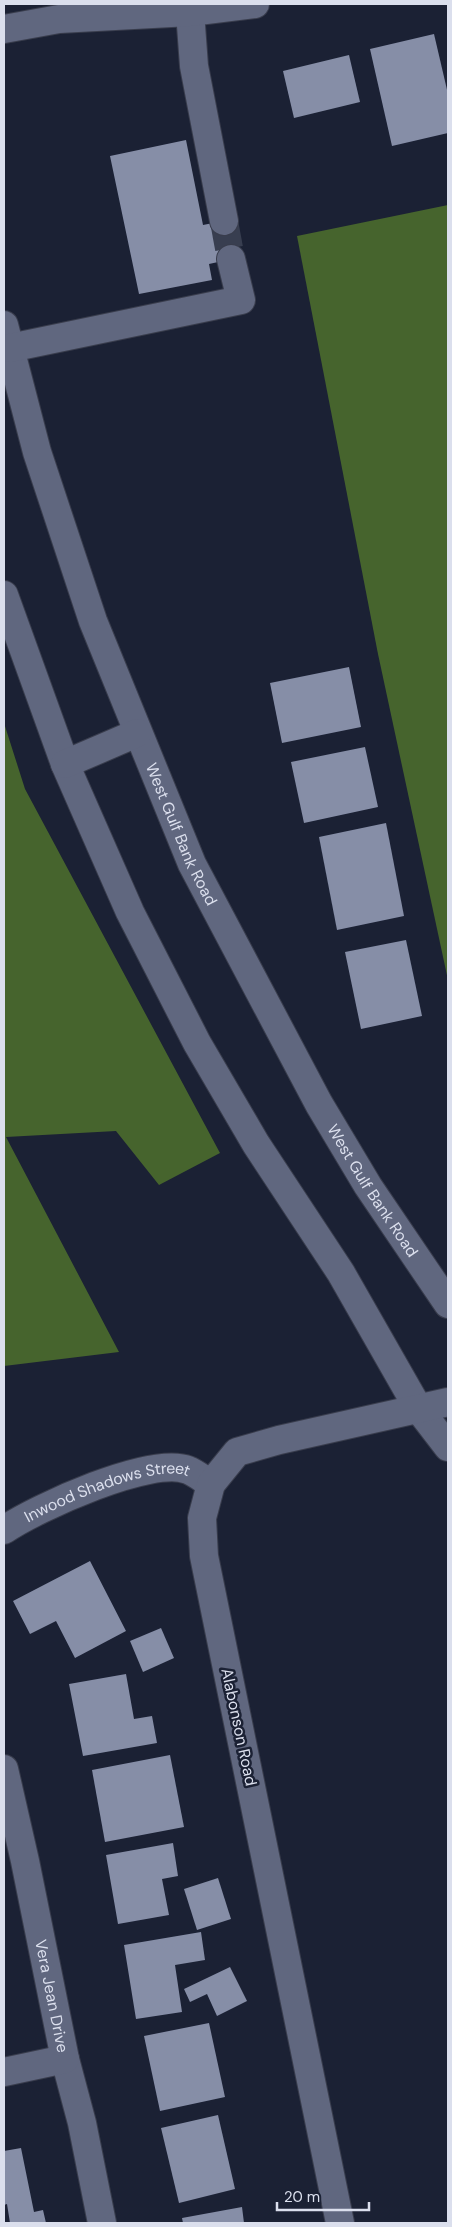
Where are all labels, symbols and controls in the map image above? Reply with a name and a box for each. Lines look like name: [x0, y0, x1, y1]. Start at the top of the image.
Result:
street label: West Gulf Bank Road: [141, 760, 222, 909]
street label: West Gulf Bank Road: [323, 1120, 423, 1261]
street label: Inwood Shadows Street: [20, 1457, 194, 1527]
street label: Alabonson Road: [216, 1666, 262, 1788]
street label: Vera Jean Drive: [31, 1938, 74, 2054]
scale bar: [277, 2180, 370, 2212]
text: 20 m: [284, 2187, 320, 2207]

